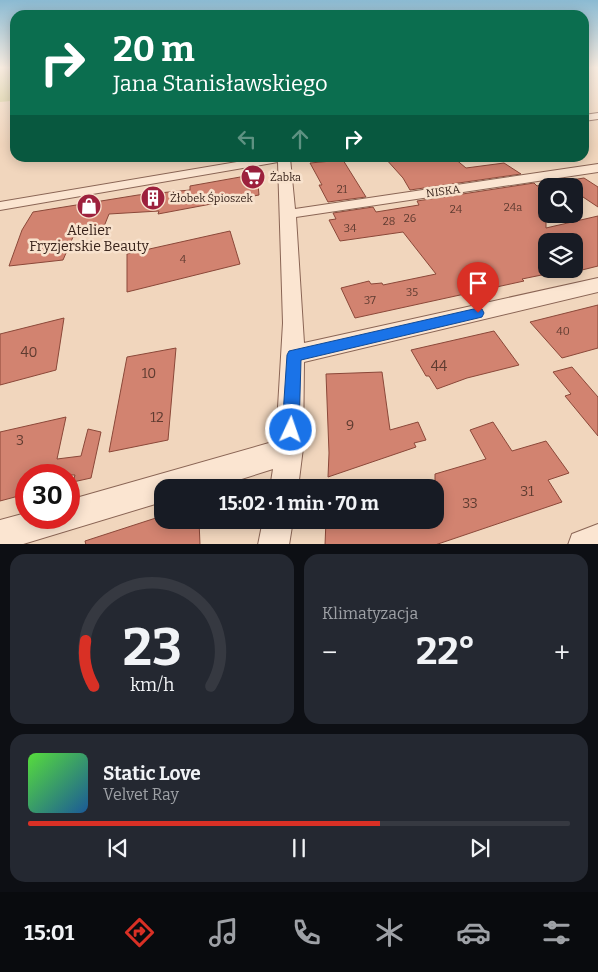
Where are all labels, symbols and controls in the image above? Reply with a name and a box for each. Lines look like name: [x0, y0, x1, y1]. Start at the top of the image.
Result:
text: 20 m: [113, 28, 195, 70]
icon: right: [30, 30, 95, 95]
text: Jana Stanisławskiego: [113, 70, 328, 97]
icon: left: [233, 125, 261, 153]
icon: ahead: [286, 125, 314, 153]
icon: right: [339, 125, 367, 153]
supermarket icon: Żabka: [240, 164, 266, 190]
place label: Żabka: [270, 170, 301, 184]
map controls: [538, 178, 583, 278]
button: search: [538, 178, 583, 223]
house number: 21: [337, 183, 348, 196]
street label: NISKA: [425, 183, 461, 200]
building icon: Żłobek Śpioszek: [140, 185, 166, 211]
place label: Żłobek Śpioszek: [170, 191, 254, 205]
shop icon: Atelier Fryzjerskie Beauty: [76, 193, 102, 219]
house number: 24a: [504, 201, 522, 214]
house number: 24: [450, 203, 463, 216]
house number: 26: [404, 212, 416, 225]
house number: 28: [383, 215, 395, 228]
place label: Atelier Fryzjerskie Beauty: [29, 222, 149, 255]
house number: 34: [344, 222, 357, 235]
button: layers: [538, 233, 583, 278]
house number: 4: [180, 253, 187, 266]
pin: [457, 262, 499, 313]
icon: arrive: [464, 269, 492, 297]
house number: 35: [406, 286, 418, 299]
house number: 37: [364, 294, 376, 307]
house number: 40: [556, 325, 570, 338]
house number: 40: [20, 344, 38, 361]
house number: 44: [431, 358, 447, 375]
house number: 10: [142, 365, 156, 382]
position arrow: [264, 403, 316, 455]
house number: 12: [150, 409, 164, 426]
house number: 9: [346, 417, 354, 434]
house number: 3: [16, 432, 24, 449]
speed limit sign: 30: [15, 464, 80, 529]
house number: 31: [520, 483, 534, 500]
text: 15:02 · 1 min · 70 m: [219, 492, 379, 515]
house number: 33: [462, 495, 478, 512]
text: Klimatyzacja: [322, 604, 418, 623]
text: 23: [122, 616, 182, 679]
text: 22°: [416, 628, 475, 674]
text: −: [322, 636, 337, 669]
text: +: [554, 636, 570, 669]
text: km/h: [130, 674, 174, 696]
text: Static Love: [103, 762, 201, 785]
text: Velvet Ray: [103, 785, 179, 804]
icon: previous: [104, 834, 132, 862]
icon: pause: [285, 834, 313, 862]
icon: next: [466, 834, 494, 862]
icon: directions: [122, 915, 157, 950]
icon: music: [206, 915, 241, 950]
icon: phone: [289, 915, 324, 950]
icon: climate: [372, 915, 407, 950]
icon: car: [456, 915, 491, 950]
icon: filters: [539, 915, 574, 950]
text: 15:01: [24, 919, 74, 946]

